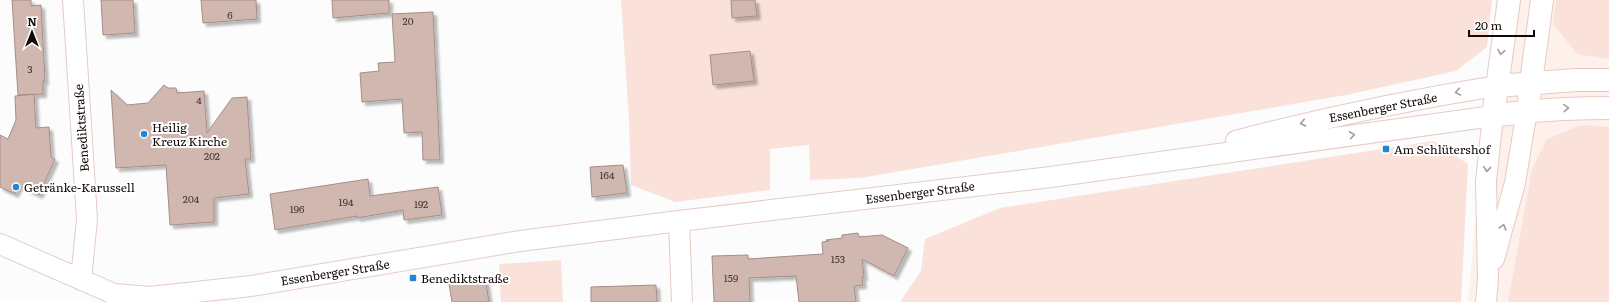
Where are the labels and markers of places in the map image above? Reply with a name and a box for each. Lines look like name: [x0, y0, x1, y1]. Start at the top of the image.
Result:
place label: Heilig Kreuz Kirche: [152, 118, 227, 150]
marker: Heilig Kreuz Kirche: [139, 129, 149, 139]
place label: Am Schlütershof: [1394, 140, 1492, 158]
marker: Am Schlütershof: [1381, 144, 1391, 154]
place label: Getränke-Karussell: [24, 178, 135, 196]
marker: Getränke-Karussell: [11, 182, 21, 192]
place label: Benediktstraße: [421, 269, 509, 287]
marker: Benediktstraße: [408, 273, 418, 283]

